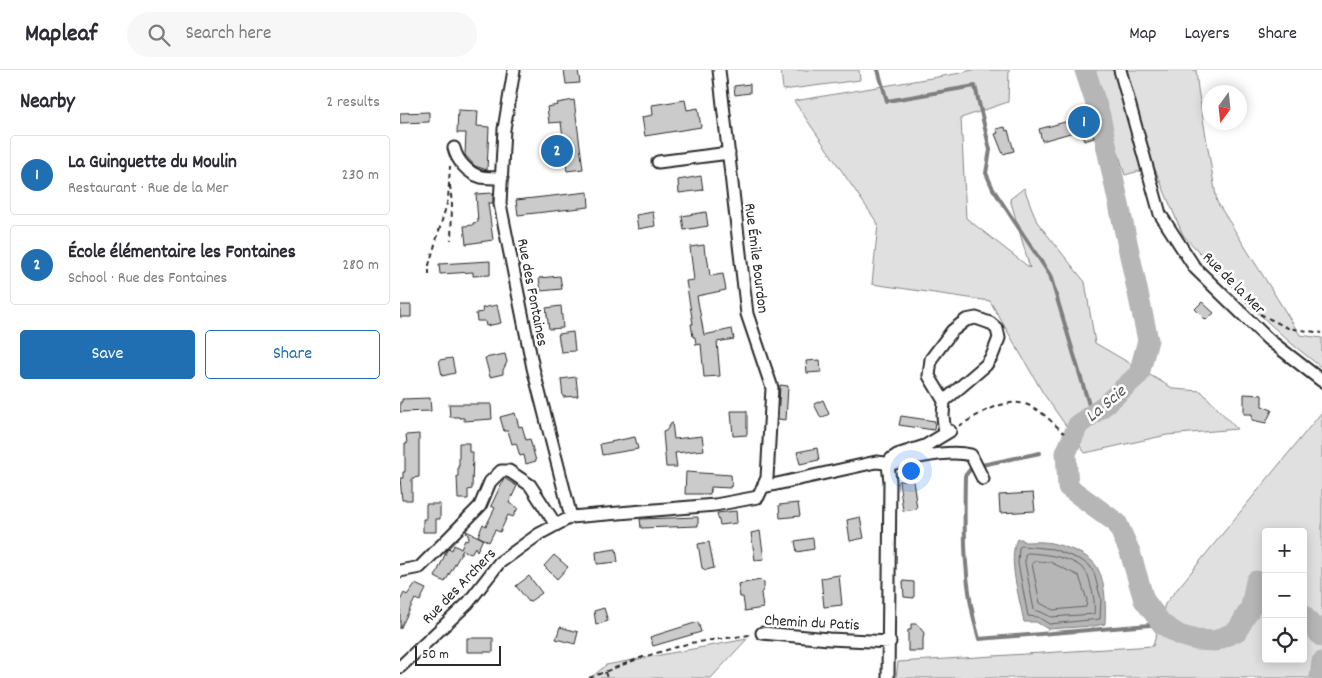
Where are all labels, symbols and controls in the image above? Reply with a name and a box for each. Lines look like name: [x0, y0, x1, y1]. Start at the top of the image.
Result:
search box: [127, 12, 477, 57]
text: Mapleaf: [25, 18, 97, 52]
icon: search: [145, 21, 173, 49]
text: Search here: [185, 21, 271, 48]
text: Map: [1129, 22, 1156, 47]
text: Layers: [1184, 22, 1230, 47]
text: Share: [1258, 22, 1297, 47]
north arrow: [1202, 85, 1247, 130]
text: Nearby: [20, 88, 75, 118]
text: 2 results: [326, 91, 380, 114]
pin: 1: [1068, 103, 1100, 141]
pin: 2: [541, 132, 573, 170]
text: La Guinguette du Moulin: [68, 150, 237, 177]
text: 1: [35, 164, 39, 187]
text: 230 m: [342, 164, 379, 187]
text: Restaurant · Rue de la Mer: [68, 177, 229, 200]
street label: Rue Émile Bourdon: [737, 202, 774, 315]
street label: Rue des Fontaines: [510, 237, 553, 349]
text: École élémentaire les Fontaines: [68, 240, 296, 267]
street label: Rue de la Mer: [1196, 247, 1270, 321]
text: 2: [34, 254, 41, 277]
text: 280 m: [342, 254, 379, 277]
text: School · Rue des Fontaines: [68, 267, 227, 290]
button: Save: [20, 330, 195, 379]
button: Share: [205, 330, 380, 379]
water label: La Scie: [1081, 380, 1133, 429]
your location: [898, 458, 924, 484]
map controls: [1262, 528, 1307, 663]
button: +: [1262, 528, 1307, 573]
street label: Rue des Archers: [417, 543, 502, 630]
button: −: [1262, 573, 1307, 618]
street label: Chemin du Patis: [764, 610, 860, 637]
button: locate: [1262, 618, 1307, 663]
scale bar: [415, 643, 501, 666]
text: 50 m: [422, 645, 449, 665]

